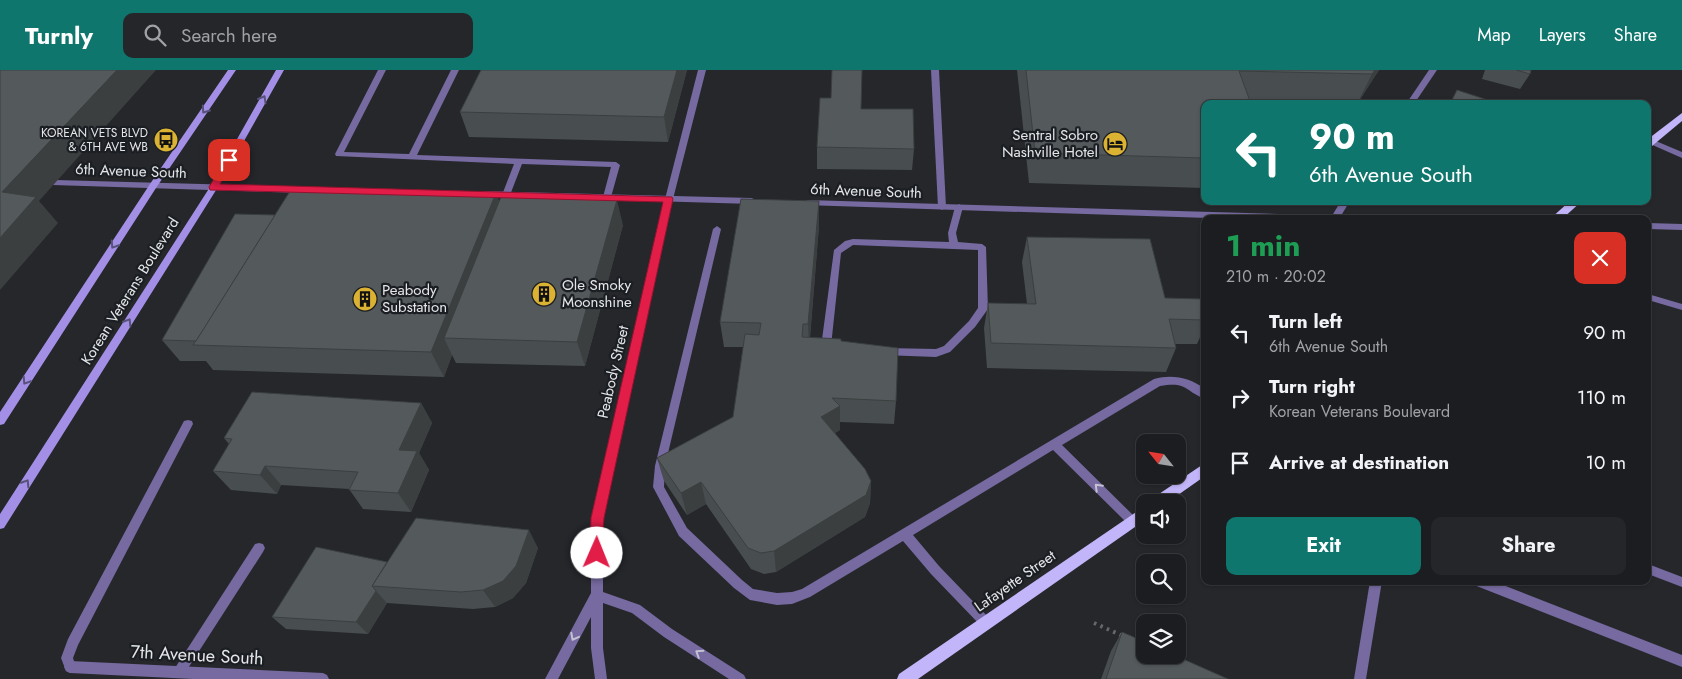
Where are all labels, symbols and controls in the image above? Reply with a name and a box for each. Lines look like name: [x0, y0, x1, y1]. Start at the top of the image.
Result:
search box: [123, 13, 473, 58]
text: Turnly: [25, 18, 93, 53]
icon: search: [141, 21, 169, 49]
text: Search here: [181, 22, 277, 49]
text: Map: [1477, 22, 1511, 48]
text: Layers: [1539, 22, 1586, 48]
text: Share: [1614, 22, 1657, 48]
one-way arrow: [257, 96, 267, 105]
one-way arrow: [202, 104, 211, 114]
text: 90 m: [1309, 112, 1395, 162]
icon: left: [1226, 120, 1291, 185]
place label: KOREAN VETS BLVD & 6TH AVE WB: [41, 124, 148, 156]
place label: Sentral Sobro Nashville Hotel: [1002, 124, 1098, 163]
bus stop icon: KOREAN VETS BLVD & 6TH AVE WB: [153, 127, 179, 153]
hotel icon: Sentral Sobro Nashville Hotel: [1102, 131, 1128, 157]
pin: [208, 139, 250, 181]
icon: arrive: [215, 146, 243, 174]
street label: 6th Avenue South: [75, 158, 187, 184]
text: 6th Avenue South: [1309, 158, 1473, 190]
street label: 6th Avenue South: [810, 178, 922, 204]
street label: Korean Veterans Boulevard: [76, 213, 184, 369]
text: 1 min: [1226, 224, 1300, 267]
button: close: [1574, 232, 1626, 284]
one-way arrow: [111, 240, 121, 249]
text: 210 m · 20:02: [1226, 265, 1326, 288]
place label: Ole Smoky Moonshine: [562, 274, 632, 313]
place label: Peabody Substation: [382, 279, 447, 318]
building icon: Ole Smoky Moonshine: [531, 281, 557, 307]
building icon: Peabody Substation: [352, 286, 378, 312]
text: Turn left: [1269, 308, 1342, 335]
one-way arrow: [122, 318, 132, 327]
icon: left: [1226, 319, 1254, 347]
text: 90 m: [1583, 319, 1626, 346]
street label: Peabody Street: [592, 323, 634, 421]
text: 6th Avenue South: [1269, 335, 1388, 358]
text: Turn right: [1269, 373, 1355, 400]
one-way arrow: [22, 376, 32, 385]
icon: right: [1226, 384, 1254, 412]
text: 110 m: [1577, 384, 1626, 411]
text: Korean Veterans Boulevard: [1269, 400, 1450, 423]
north arrow: [1136, 434, 1186, 484]
map controls: [1136, 434, 1186, 664]
icon: arrive: [1226, 449, 1254, 477]
text: Arrive at destination: [1269, 449, 1449, 476]
text: 10 m: [1586, 449, 1626, 476]
one-way arrow: [20, 480, 29, 489]
one-way arrow: [1094, 484, 1103, 493]
button: sound: [1136, 494, 1186, 544]
button: Exit: [1226, 517, 1421, 575]
button: Share: [1431, 517, 1626, 575]
position arrow: [570, 526, 622, 578]
street label: Lafayette Street: [970, 545, 1060, 617]
button: search: [1136, 554, 1186, 604]
button: layers: [1136, 614, 1186, 664]
one-way arrow: [570, 632, 580, 641]
street label: 7th Avenue South: [130, 639, 264, 671]
one-way arrow: [696, 650, 705, 659]

